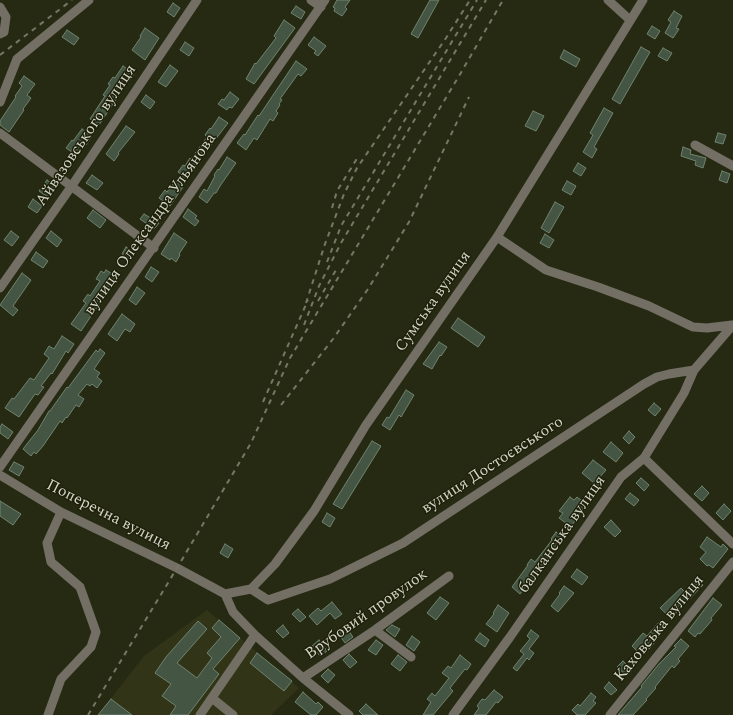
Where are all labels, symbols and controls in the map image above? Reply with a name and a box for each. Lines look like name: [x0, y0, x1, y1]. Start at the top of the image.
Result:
street label: Айвазовського вулиця: [32, 62, 142, 210]
street label: вулиця Олександра Ульянова: [81, 130, 221, 320]
street label: Сумська вулиця: [392, 248, 476, 356]
street label: вулиця Достоєвського: [419, 413, 567, 519]
street label: балканська вулиця: [515, 472, 611, 598]
street label: Поперечна вулиця: [43, 476, 173, 556]
street label: Врубовий провулок: [302, 566, 432, 664]
street label: Каховська вулиця: [611, 572, 709, 686]

